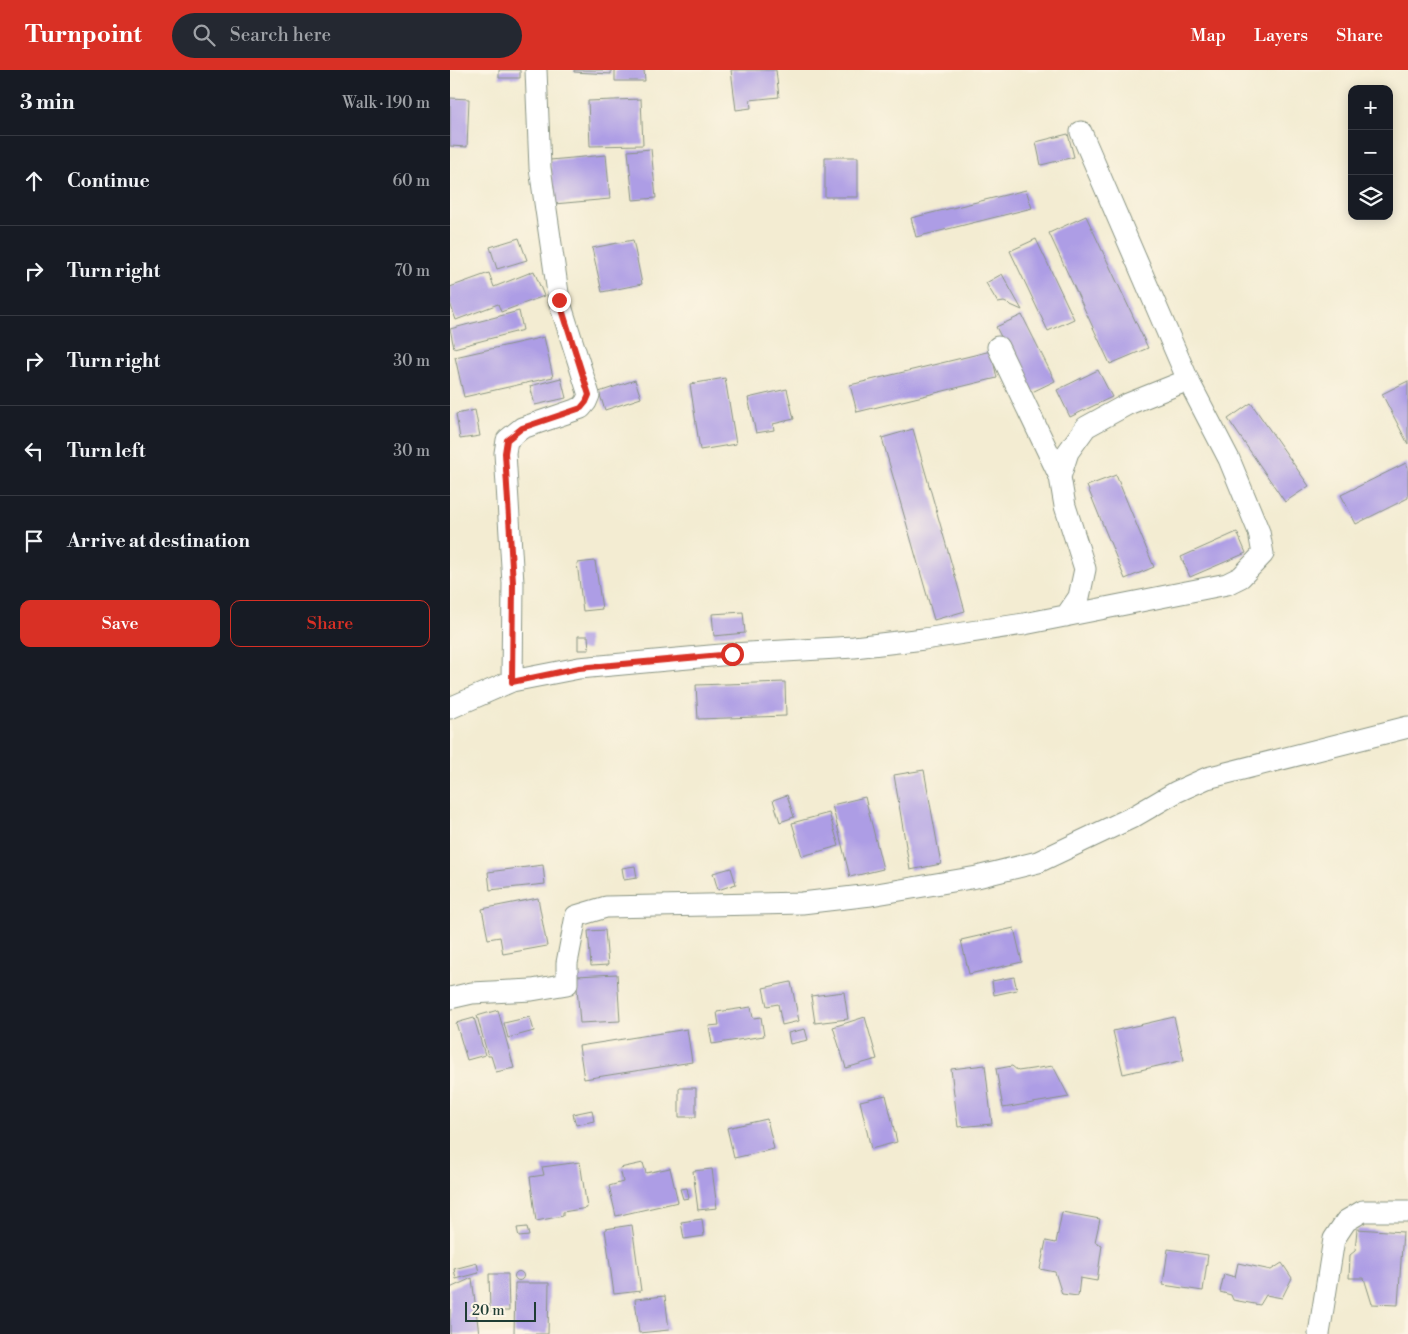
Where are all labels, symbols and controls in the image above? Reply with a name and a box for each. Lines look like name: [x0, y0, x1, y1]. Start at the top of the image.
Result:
search box: [172, 13, 522, 58]
text: Turnpoint: [25, 20, 142, 50]
icon: search: [190, 21, 218, 49]
text: Search here: [230, 23, 331, 47]
text: Map: [1191, 24, 1226, 47]
text: Layers: [1254, 24, 1308, 47]
text: Share: [1336, 24, 1383, 47]
map controls: [1348, 85, 1393, 220]
button: +: [1348, 85, 1393, 130]
text: 3 min: [20, 90, 75, 116]
text: Walk · 190 m: [342, 93, 430, 113]
button: −: [1348, 130, 1393, 175]
icon: ahead: [20, 167, 48, 195]
text: Continue: [67, 169, 150, 193]
text: 60 m: [392, 171, 430, 191]
button: layers: [1348, 175, 1393, 220]
icon: right: [20, 257, 48, 285]
text: Turn right: [67, 259, 160, 283]
text: 70 m: [394, 261, 430, 281]
route end: [548, 289, 571, 312]
icon: right: [20, 347, 48, 375]
text: Turn right: [67, 349, 160, 373]
text: 30 m: [393, 351, 430, 371]
icon: left: [20, 437, 48, 465]
text: Turn left: [67, 439, 146, 463]
text: 30 m: [393, 441, 430, 461]
icon: arrive: [20, 527, 48, 555]
text: Arrive at destination: [67, 529, 250, 553]
button: Save: [20, 600, 220, 647]
button: Share: [230, 600, 430, 647]
route start: [721, 643, 744, 666]
scale bar: [465, 1299, 536, 1322]
text: 20 m: [472, 1302, 504, 1320]

